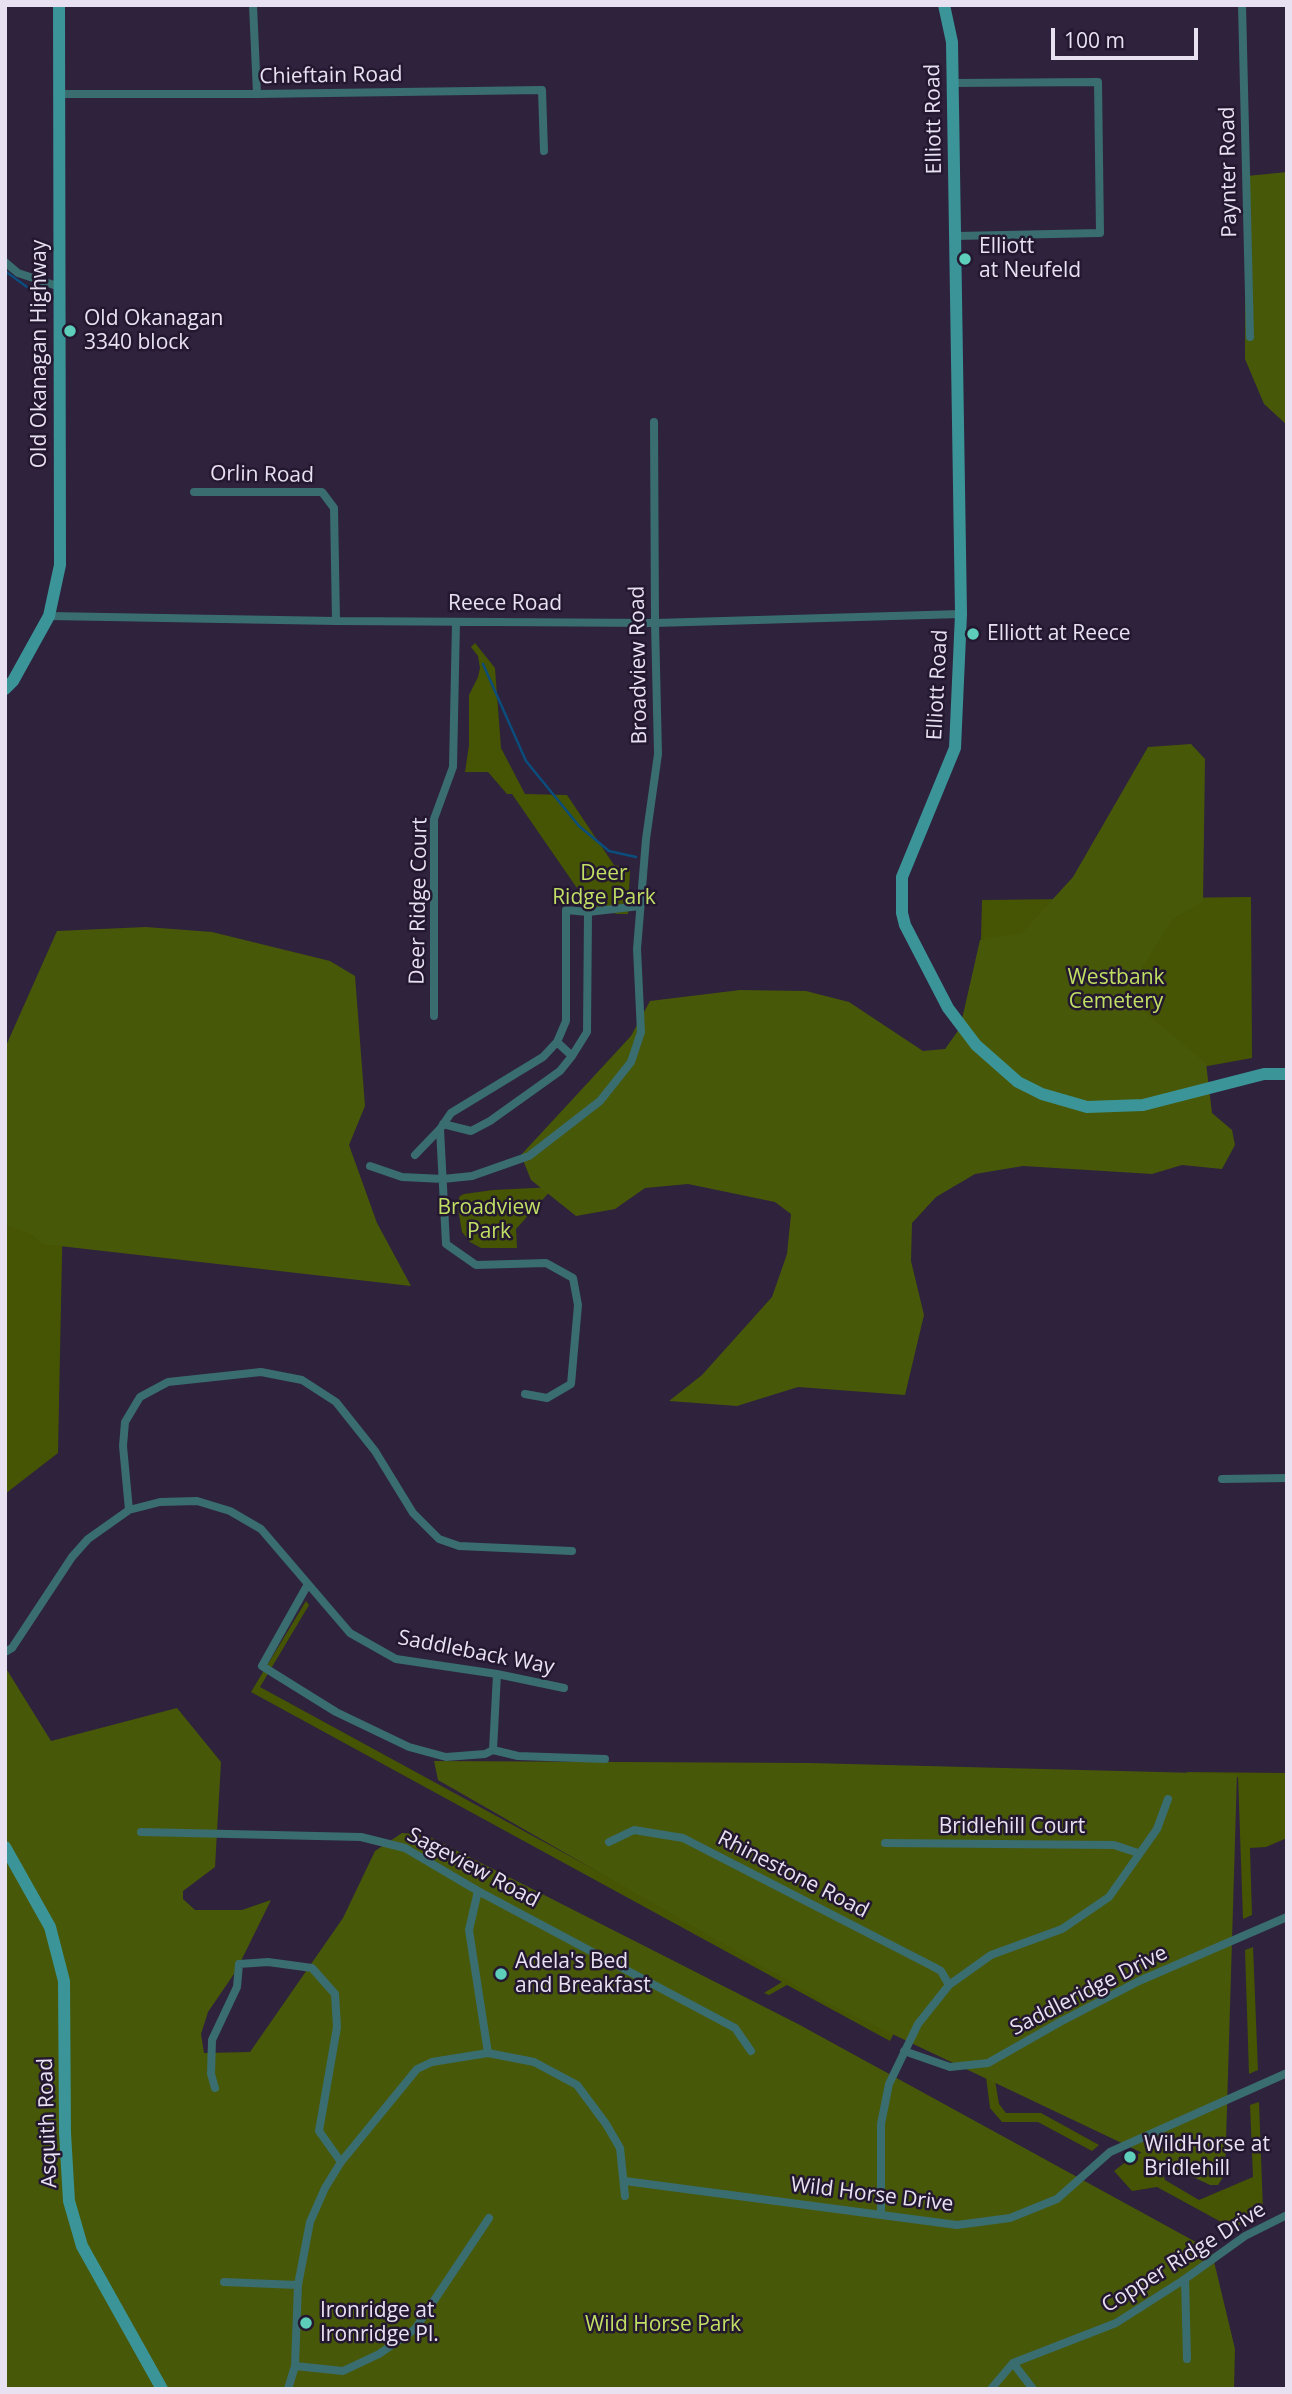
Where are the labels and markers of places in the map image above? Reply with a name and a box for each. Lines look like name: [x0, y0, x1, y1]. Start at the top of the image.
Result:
place label: Elliott at Neufeld: [979, 234, 1081, 284]
marker: Elliott at Neufeld: [957, 251, 973, 267]
place label: Old Okanagan 3340 block: [84, 306, 223, 356]
marker: Old Okanagan 3340 block: [62, 323, 78, 339]
place label: Elliott at Reece: [987, 621, 1131, 647]
marker: Elliott at Reece: [965, 626, 981, 642]
place label: Adela's Bed and Breakfast: [515, 1949, 651, 1999]
marker: Adela's Bed and Breakfast: [493, 1966, 509, 1982]
place label: WildHorse at Bridlehill: [1144, 2132, 1270, 2182]
marker: WildHorse at Bridlehill: [1122, 2149, 1138, 2165]
place label: Ironridge at Ironridge Pl.: [320, 2298, 439, 2348]
marker: Ironridge at Ironridge Pl.: [298, 2315, 314, 2331]

